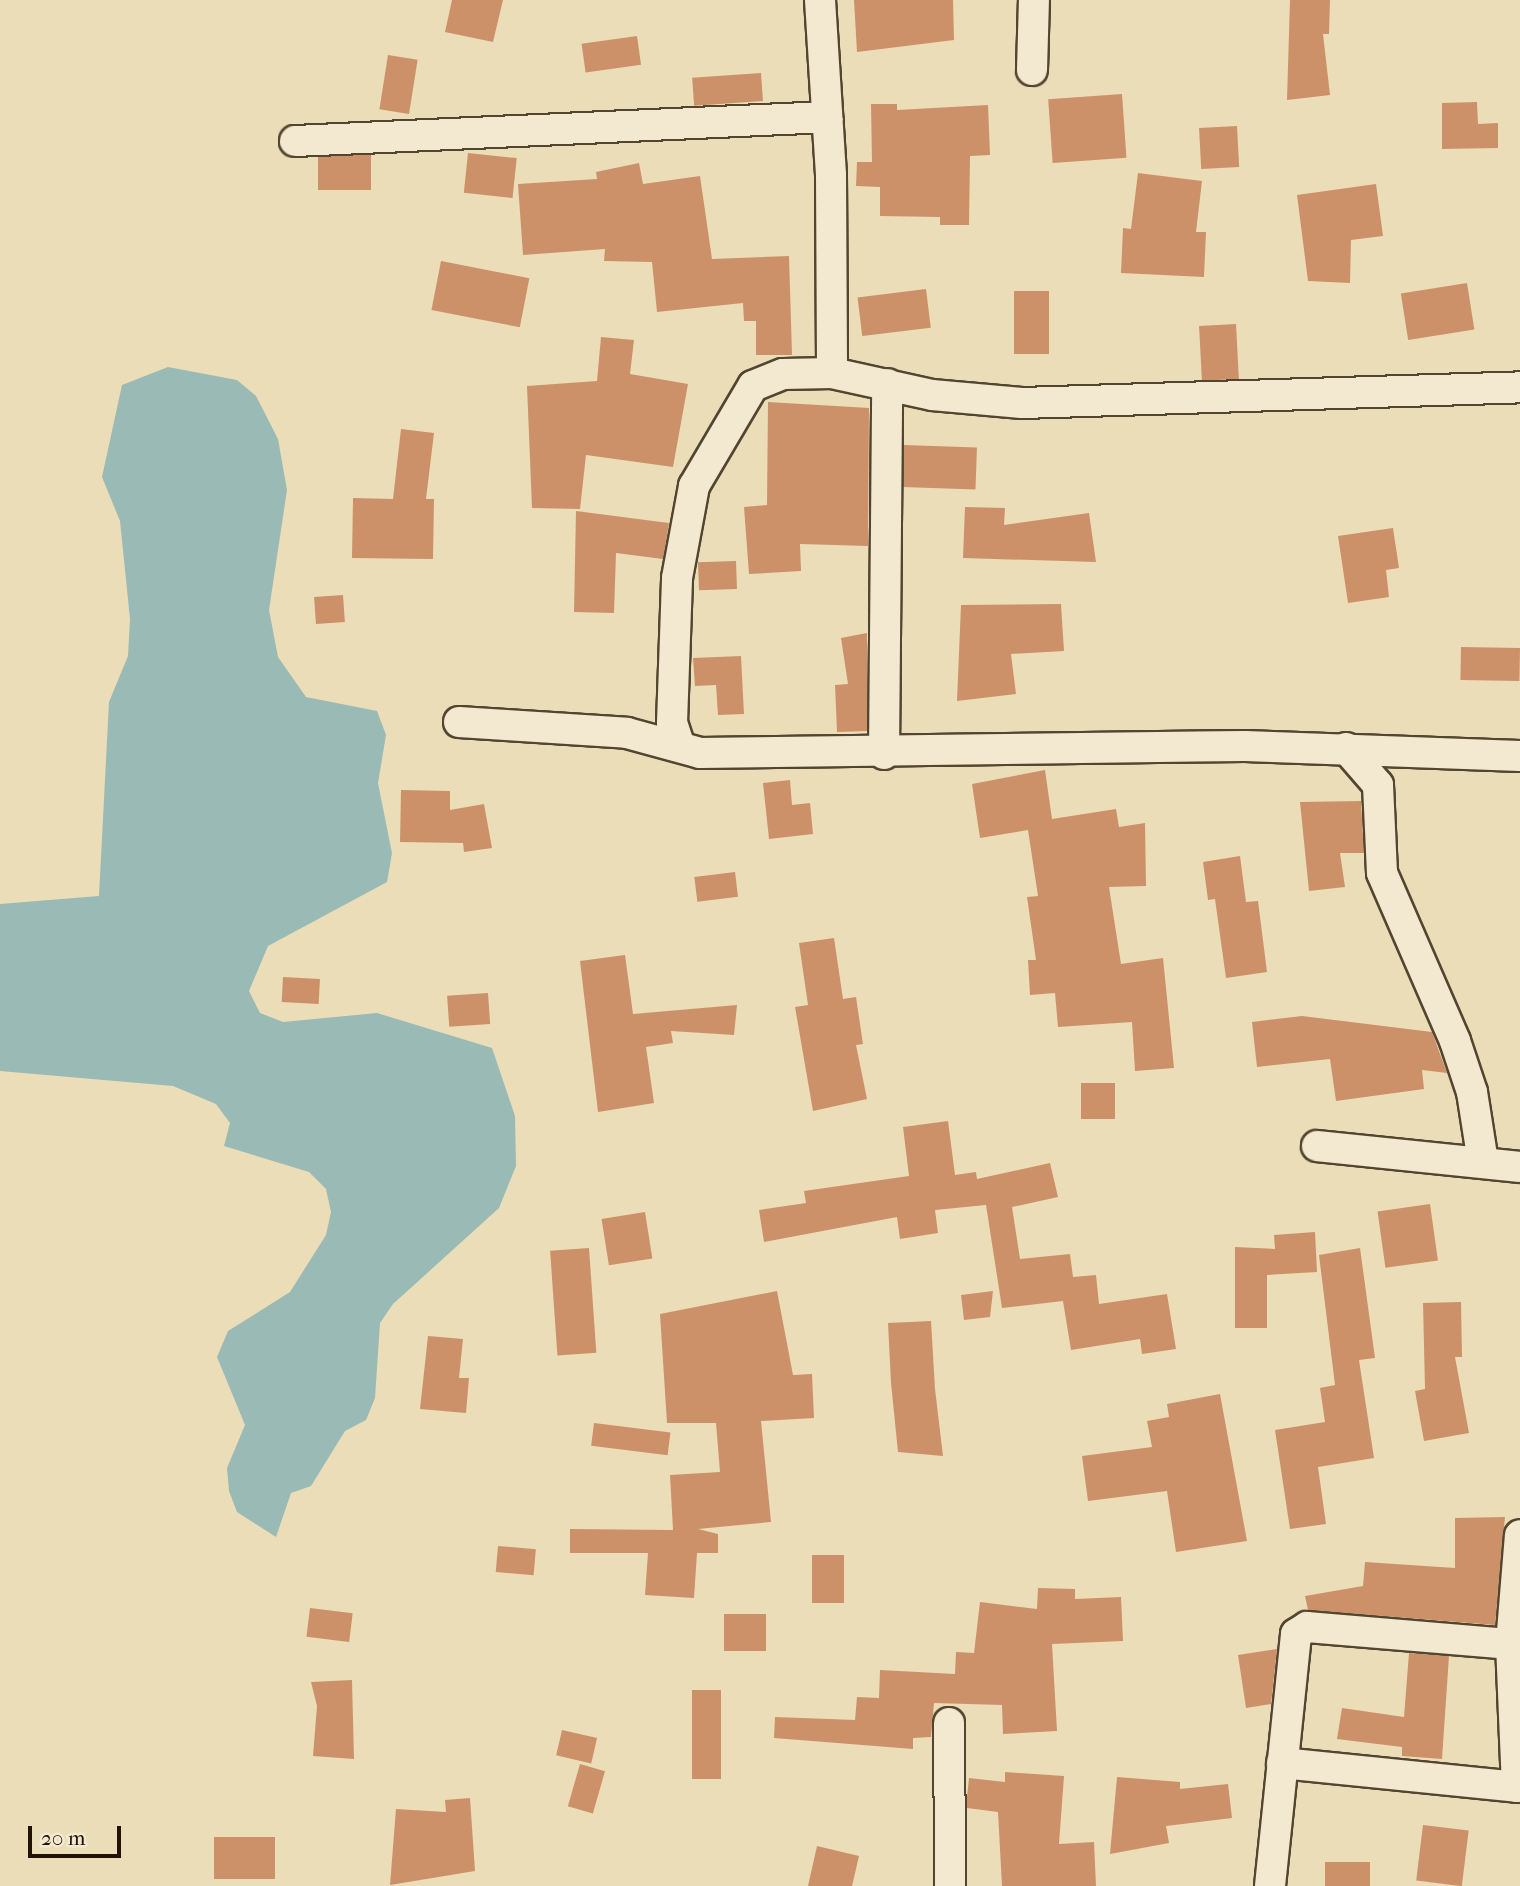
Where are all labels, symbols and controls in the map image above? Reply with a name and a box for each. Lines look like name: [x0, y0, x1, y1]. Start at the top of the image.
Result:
scale bar: [32, 1812, 124, 1856]
text: 20 m: [41, 1826, 85, 1850]

